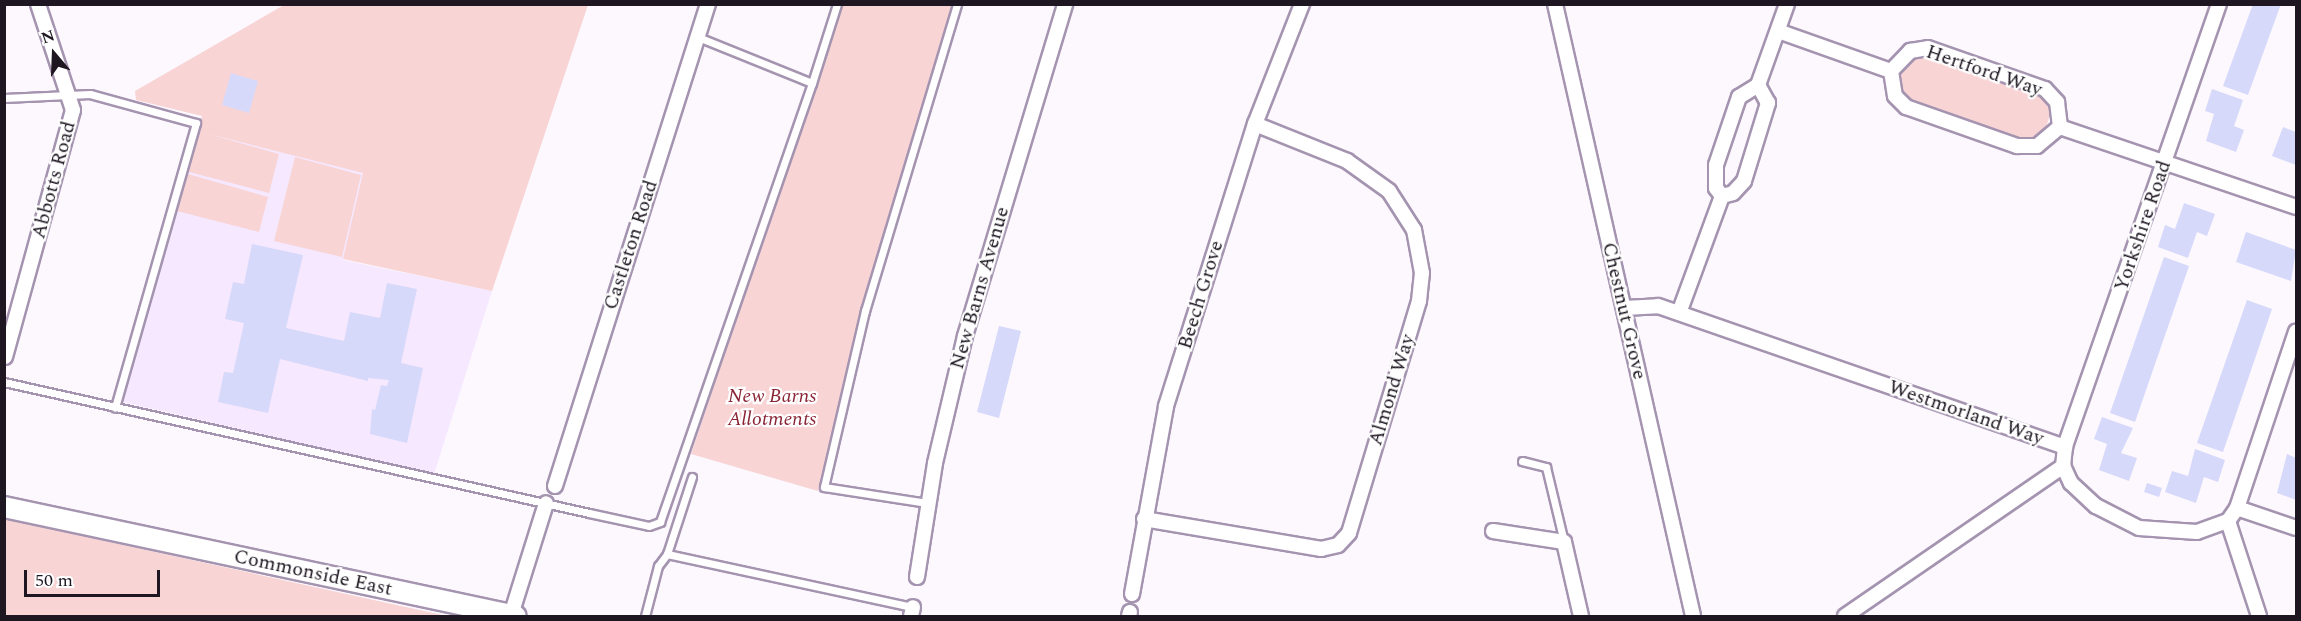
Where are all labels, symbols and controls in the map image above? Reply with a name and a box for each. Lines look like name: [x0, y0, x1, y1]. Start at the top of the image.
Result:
north arrow: [24, 24, 84, 84]
text: N: [38, 24, 58, 50]
street label: Hertford Way: [1923, 40, 2045, 102]
street label: Abbotts Road: [27, 119, 81, 241]
street label: Yorkshire Road: [2109, 158, 2177, 294]
street label: Castleton Road: [599, 177, 663, 313]
street label: New Barns Avenue: [945, 204, 1015, 372]
street label: Beech Grove: [1173, 238, 1229, 352]
street label: Chestnut Grove: [1597, 240, 1651, 382]
street label: Almond Way: [1364, 332, 1420, 448]
street label: Westmorland Way: [1885, 375, 2047, 451]
park label: New Barns Allotments: [728, 384, 816, 431]
street label: Commonside East: [232, 544, 394, 602]
scale bar: [27, 558, 164, 596]
text: 50 m: [35, 567, 73, 594]

